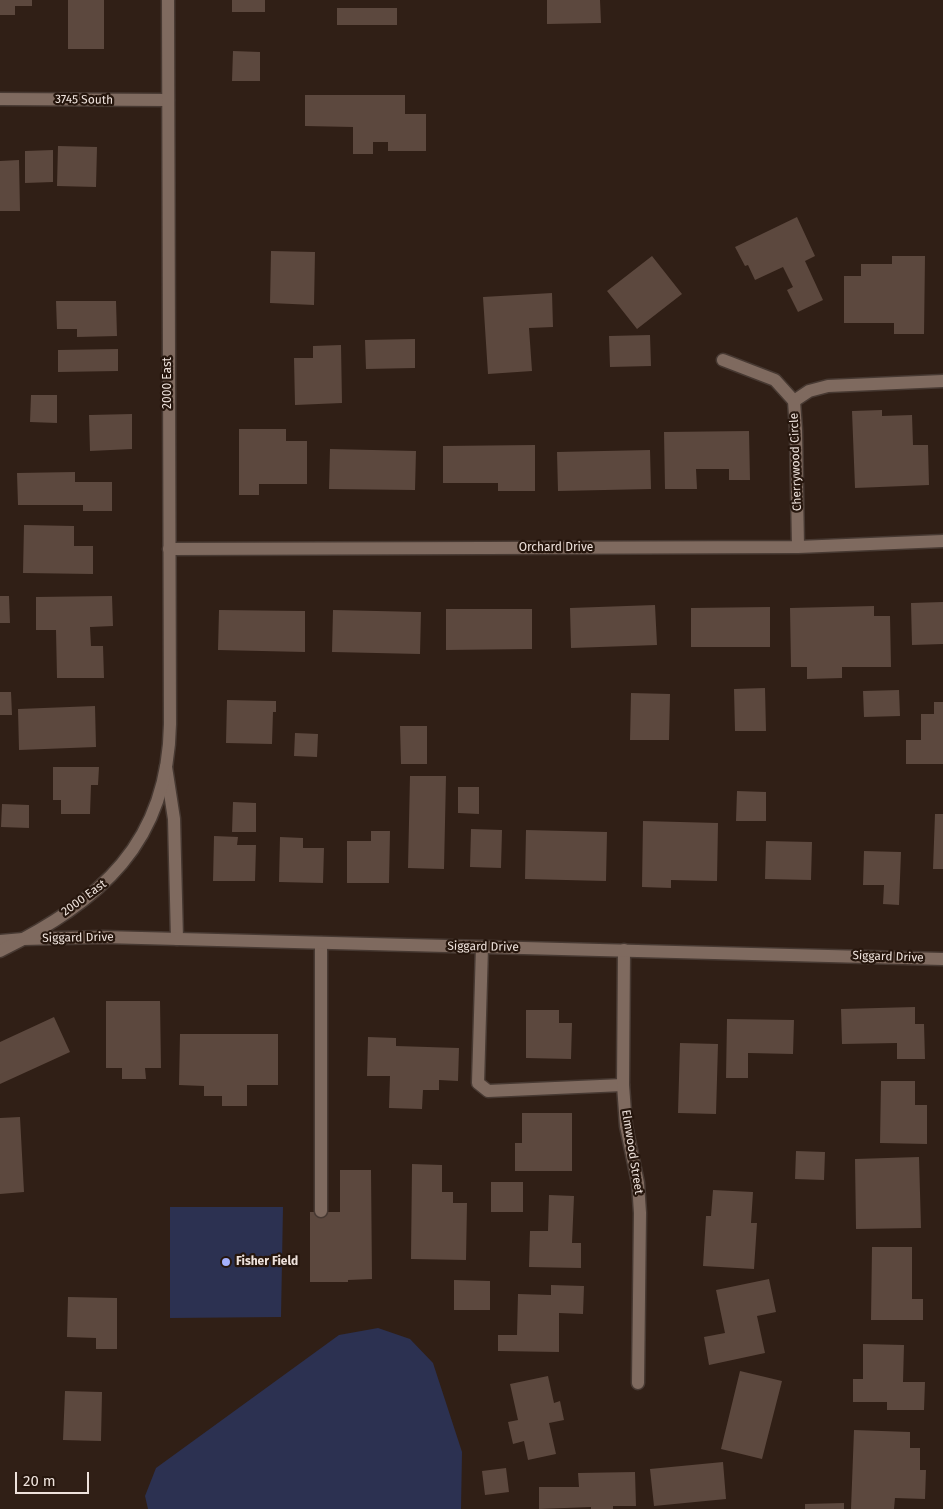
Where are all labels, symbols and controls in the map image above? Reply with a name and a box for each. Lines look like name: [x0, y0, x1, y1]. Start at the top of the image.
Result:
street label: 3745 South: [55, 92, 113, 108]
street label: 2000 East: [161, 357, 175, 409]
street label: Cherrywood Circle: [787, 413, 805, 511]
street label: Orchard Drive: [519, 541, 593, 555]
street label: 2000 East: [59, 877, 109, 919]
street label: Siggard Drive: [42, 930, 114, 946]
street label: Siggard Drive: [447, 939, 519, 955]
street label: Siggard Drive: [852, 949, 924, 965]
street label: Elmwood Street: [618, 1109, 646, 1195]
place label: Fisher Field: [236, 1255, 298, 1269]
marker: Fisher Field: [220, 1256, 232, 1268]
scale bar: [18, 1462, 91, 1494]
text: 20 m: [23, 1472, 56, 1490]

